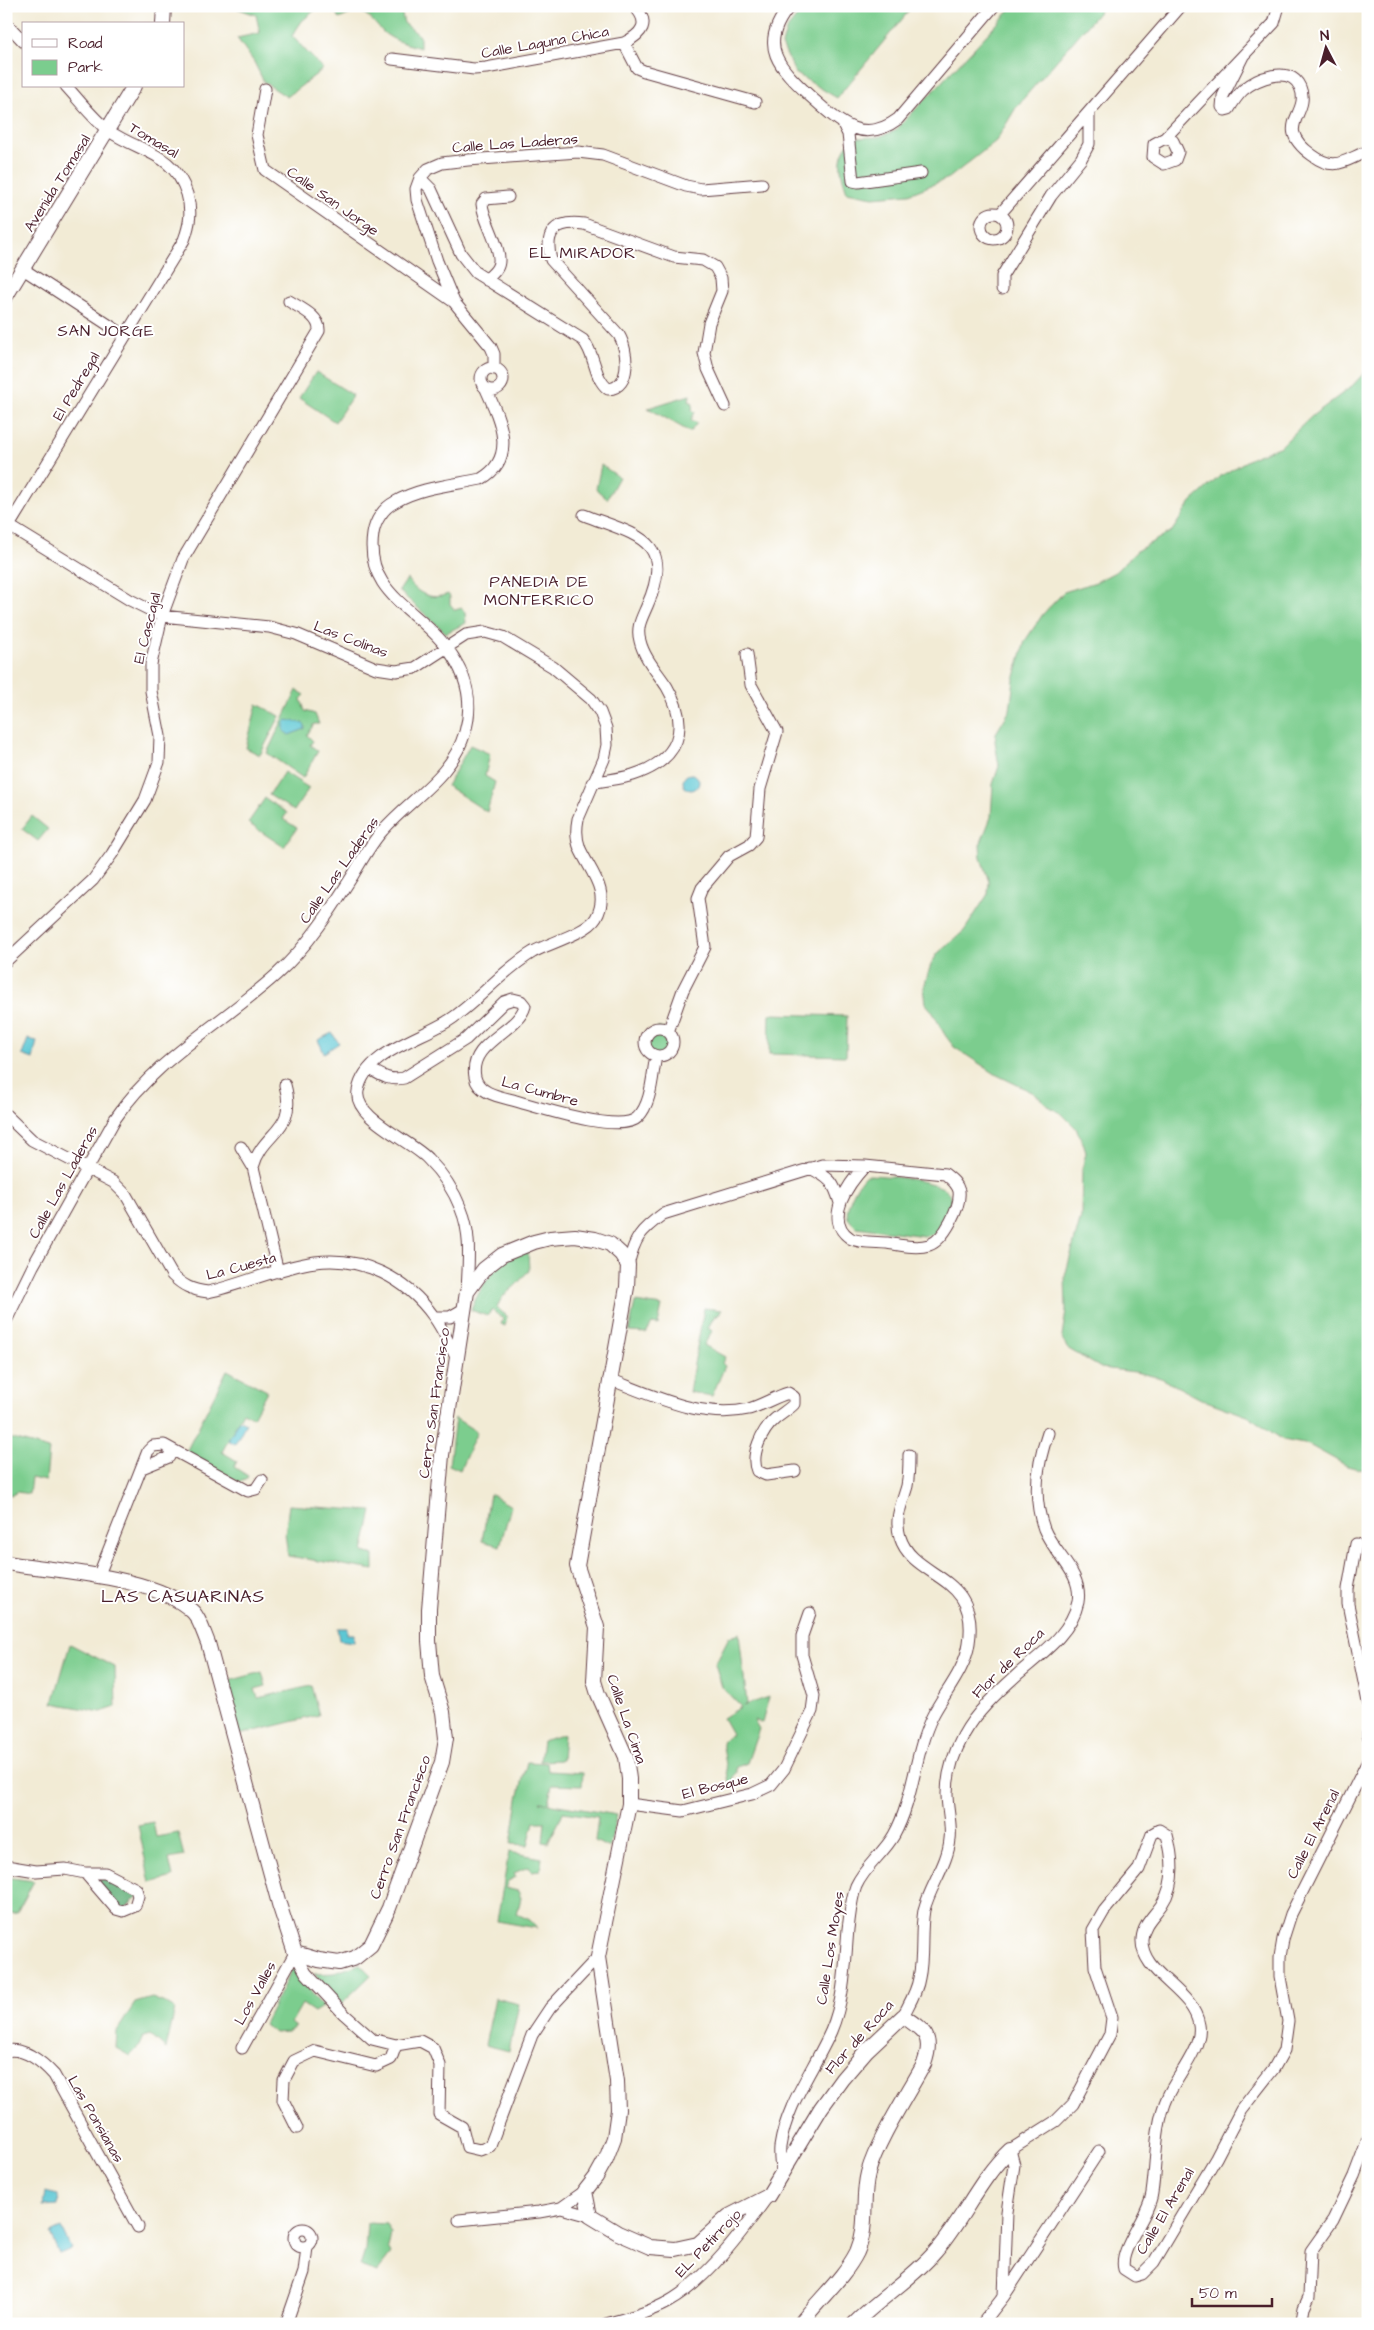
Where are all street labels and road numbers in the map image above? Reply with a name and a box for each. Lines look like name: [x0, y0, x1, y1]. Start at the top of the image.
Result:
street label: Calle Laguna Chica: [480, 21, 611, 65]
street label: Tomasal: [125, 117, 183, 163]
street label: Calle Las Laderas: [452, 129, 579, 158]
street label: Avenida Tomasal: [19, 131, 96, 236]
street label: Calle San Jorge: [282, 162, 383, 242]
street label: El Pedregal: [48, 348, 106, 425]
street label: El Cascajal: [128, 590, 166, 666]
street label: Las Colinas: [311, 616, 391, 663]
street label: Calle Las Laderas: [295, 812, 384, 928]
street label: La Cumbre: [499, 1071, 581, 1112]
street label: Calle Las Laderas: [24, 1122, 103, 1242]
street label: La Cuesta: [204, 1247, 279, 1286]
street label: Cerro San Francisco: [414, 1326, 456, 1480]
street label: Flor de Roca: [967, 1623, 1050, 1703]
street label: Calle La Cima: [601, 1672, 652, 1767]
street label: Cerro San Francisco: [365, 1752, 436, 1902]
street label: El Bosque: [680, 1768, 750, 1805]
street label: Calle El Arenal: [1282, 1786, 1345, 1883]
street label: Calle Los Moyes: [811, 1890, 851, 2006]
street label: Los Valles: [229, 1957, 282, 2029]
street label: Flor de Roca: [820, 1995, 899, 2079]
street label: Las Ponsianas: [62, 2072, 129, 2167]
street label: Calle El Arenal: [1131, 2164, 1200, 2259]
street label: EL Petirrojo: [670, 2204, 747, 2282]

